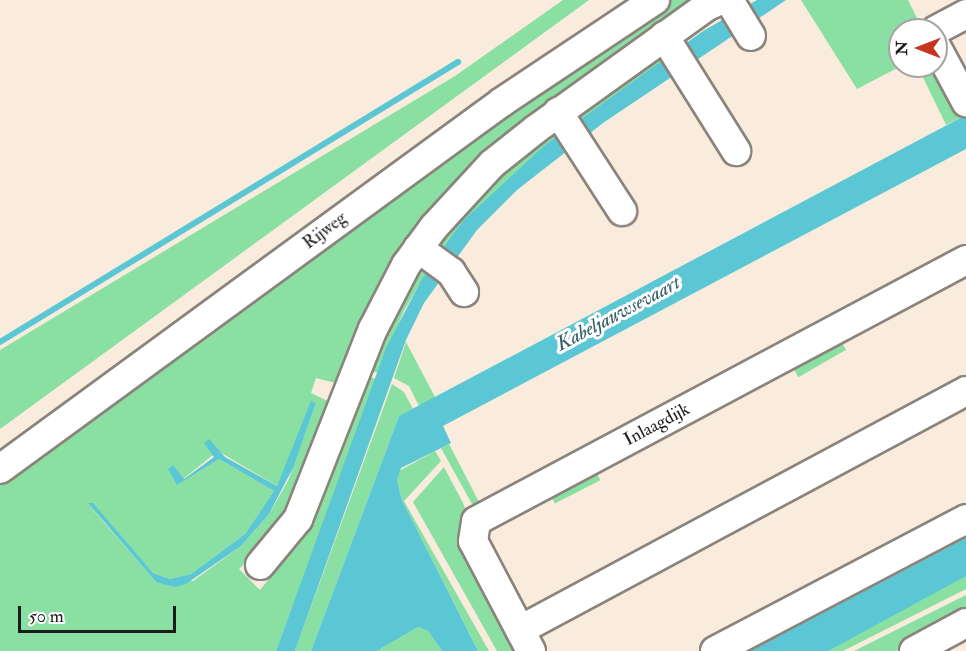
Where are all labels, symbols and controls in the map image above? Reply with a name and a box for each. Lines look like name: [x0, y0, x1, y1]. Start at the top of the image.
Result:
north arrow: [888, 18, 948, 78]
text: N: [892, 41, 912, 55]
street label: Rijweg: [299, 208, 351, 254]
water label: Kabeljauwsevaart: [552, 270, 684, 356]
street label: Inlaagdijk: [621, 399, 693, 451]
scale bar: [21, 594, 178, 632]
text: 50 m: [29, 605, 64, 628]

